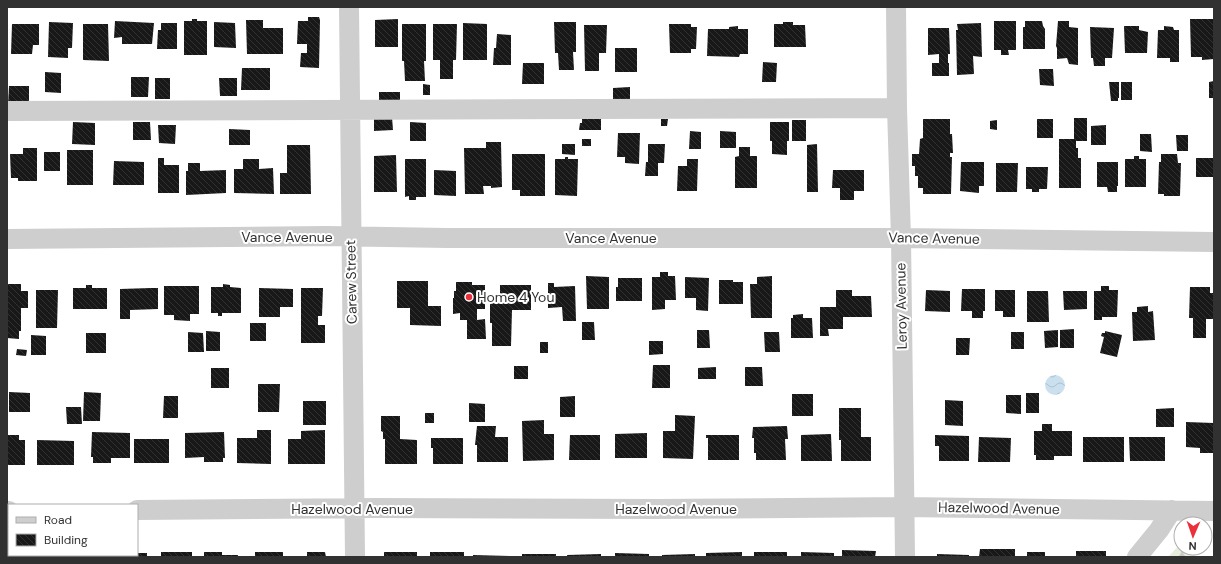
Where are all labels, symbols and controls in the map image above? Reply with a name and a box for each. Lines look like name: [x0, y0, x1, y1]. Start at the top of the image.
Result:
street label: Vance Avenue: [241, 228, 333, 246]
street label: Vance Avenue: [888, 228, 980, 248]
street label: Vance Avenue: [565, 229, 657, 247]
street label: Carew Street: [341, 240, 361, 324]
street label: Leroy Avenue: [891, 262, 911, 350]
place label: Home 4 You: [477, 288, 554, 306]
marker: Home 4 You: [464, 292, 474, 302]
street label: Hazelwood Avenue: [938, 498, 1060, 518]
street label: Hazelwood Avenue: [291, 500, 413, 518]
street label: Hazelwood Avenue: [615, 500, 737, 518]
legend: [8, 504, 138, 556]
text: Road: [44, 512, 72, 528]
north arrow: [1173, 516, 1213, 556]
text: Building: [44, 532, 88, 548]
text: N: [1188, 539, 1197, 553]

